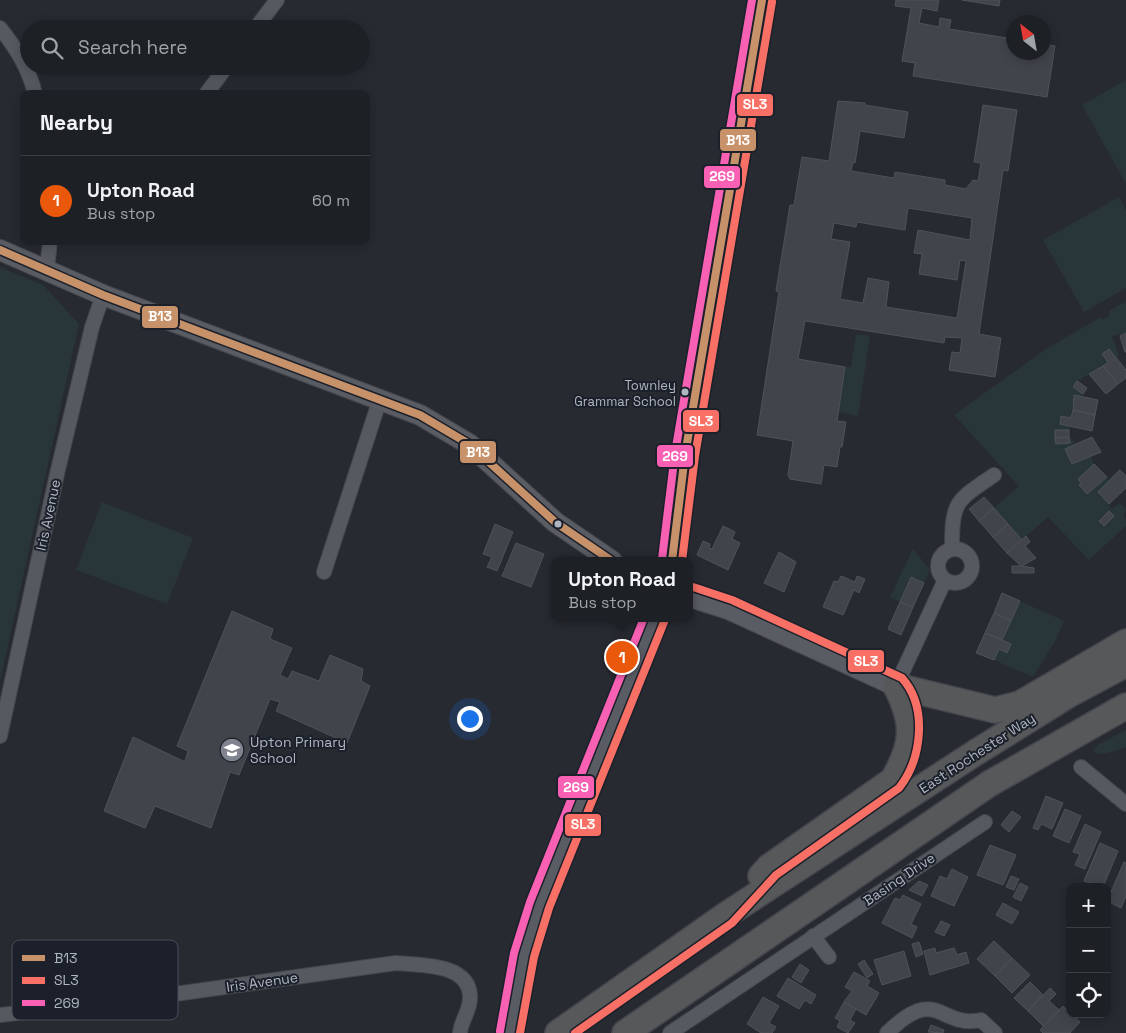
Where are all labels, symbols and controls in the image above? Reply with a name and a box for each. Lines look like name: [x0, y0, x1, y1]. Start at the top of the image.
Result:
north arrow: [1006, 15, 1051, 60]
search box: [20, 20, 370, 75]
icon: search: [38, 34, 66, 62]
text: Search here: [78, 35, 188, 60]
line badge: SL3: [736, 93, 774, 117]
text: SL3: [743, 95, 767, 113]
text: Nearby: [40, 109, 113, 136]
line badge: B13: [719, 128, 757, 152]
text: B13: [726, 131, 750, 149]
line badge: 269: [703, 165, 741, 189]
text: 269: [709, 167, 735, 185]
text: Upton Road: [87, 178, 195, 203]
text: 1: [52, 190, 60, 211]
text: 60 m: [312, 190, 350, 211]
text: Bus stop: [87, 203, 155, 224]
line badge: B13: [141, 305, 179, 329]
text: B13: [148, 307, 172, 325]
place label: Townley Grammar School: [574, 377, 676, 410]
marker: Townley Grammar School: [680, 387, 690, 397]
line badge: SL3: [682, 409, 720, 433]
text: SL3: [689, 412, 713, 430]
line badge: B13: [459, 440, 497, 464]
text: B13: [466, 443, 490, 461]
line badge: 269: [656, 444, 694, 468]
text: 269: [662, 447, 688, 465]
street label: Iris Avenue: [32, 478, 64, 552]
unlabelled marker: [553, 519, 563, 529]
popup: [551, 557, 693, 622]
text: Upton Road: [568, 567, 676, 592]
text: Bus stop: [568, 592, 637, 613]
pin: 1: [606, 638, 638, 676]
line badge: SL3: [847, 649, 885, 673]
text: SL3: [854, 652, 878, 670]
your location: [457, 706, 483, 732]
street label: East Rochester Way: [916, 709, 1038, 797]
place label: Upton Primary School: [250, 733, 346, 767]
school or university icon: Upton Primary School: [219, 737, 245, 763]
line badge: 269: [557, 775, 595, 799]
text: 269: [563, 778, 589, 796]
line badge: SL3: [564, 813, 602, 837]
text: SL3: [571, 815, 595, 833]
street label: Basing Drive: [860, 848, 938, 910]
map controls: [1066, 883, 1111, 1018]
button: +: [1066, 883, 1111, 928]
button: −: [1066, 928, 1111, 973]
legend: [12, 940, 178, 1020]
text: B13: [54, 949, 78, 967]
street label: Iris Avenue: [225, 968, 299, 996]
text: SL3: [54, 971, 79, 989]
button: locate: [1066, 973, 1111, 1018]
text: 269: [54, 994, 80, 1012]

